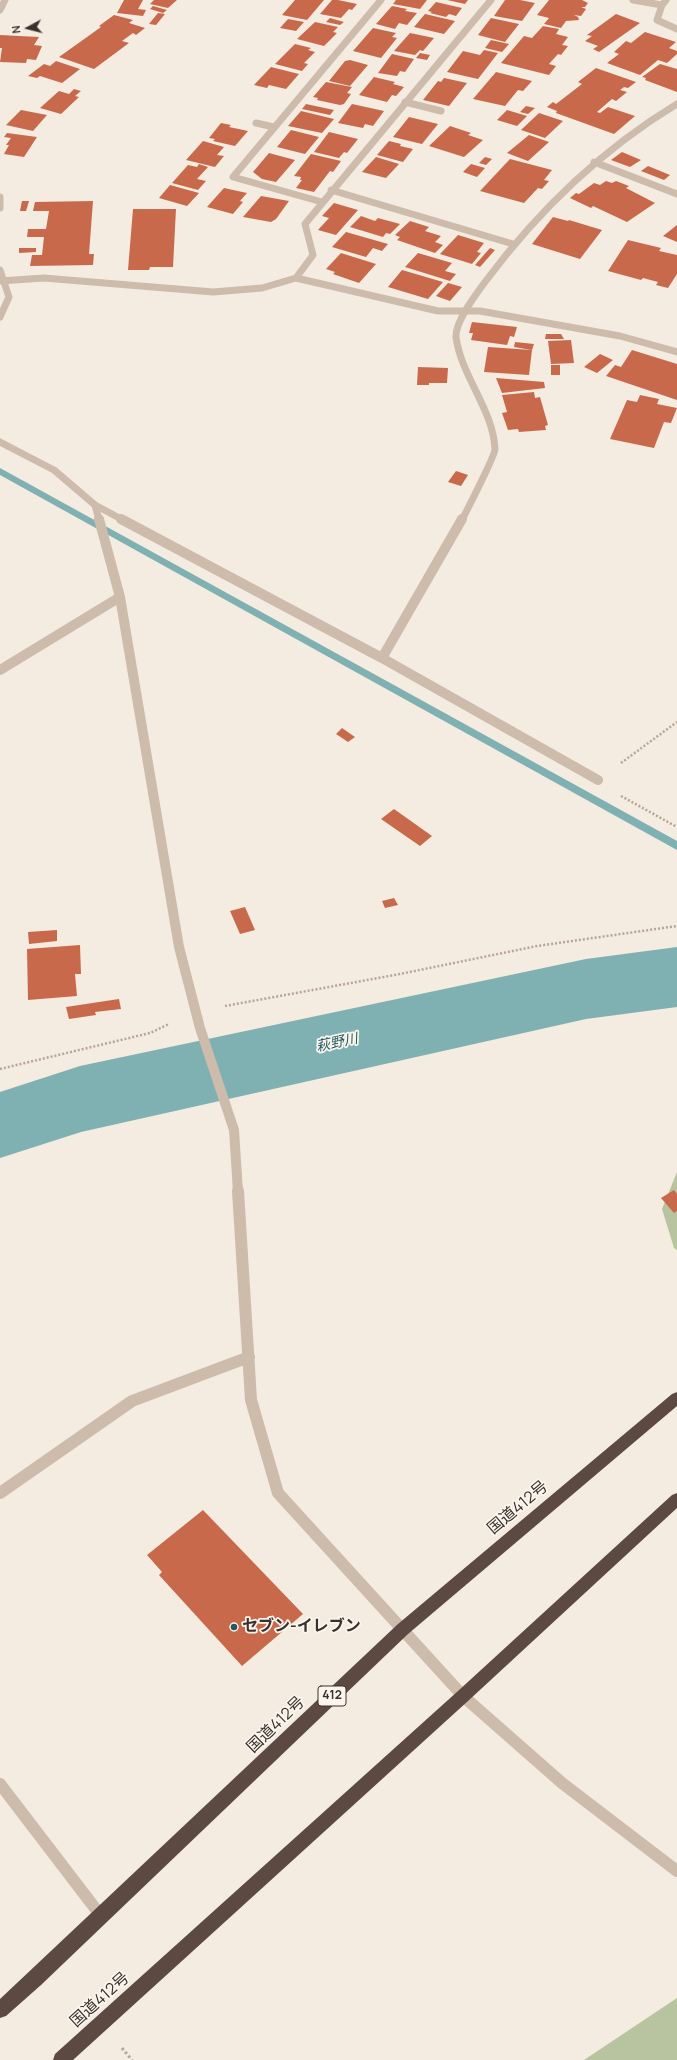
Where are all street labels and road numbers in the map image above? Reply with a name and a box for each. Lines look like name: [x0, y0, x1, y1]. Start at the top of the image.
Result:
street label: 国道412号: [484, 1477, 552, 1539]
road number: 412: [318, 1686, 346, 1706]
street label: 国道412号: [243, 1693, 309, 1757]
street label: 国道412号: [67, 1969, 133, 2031]

